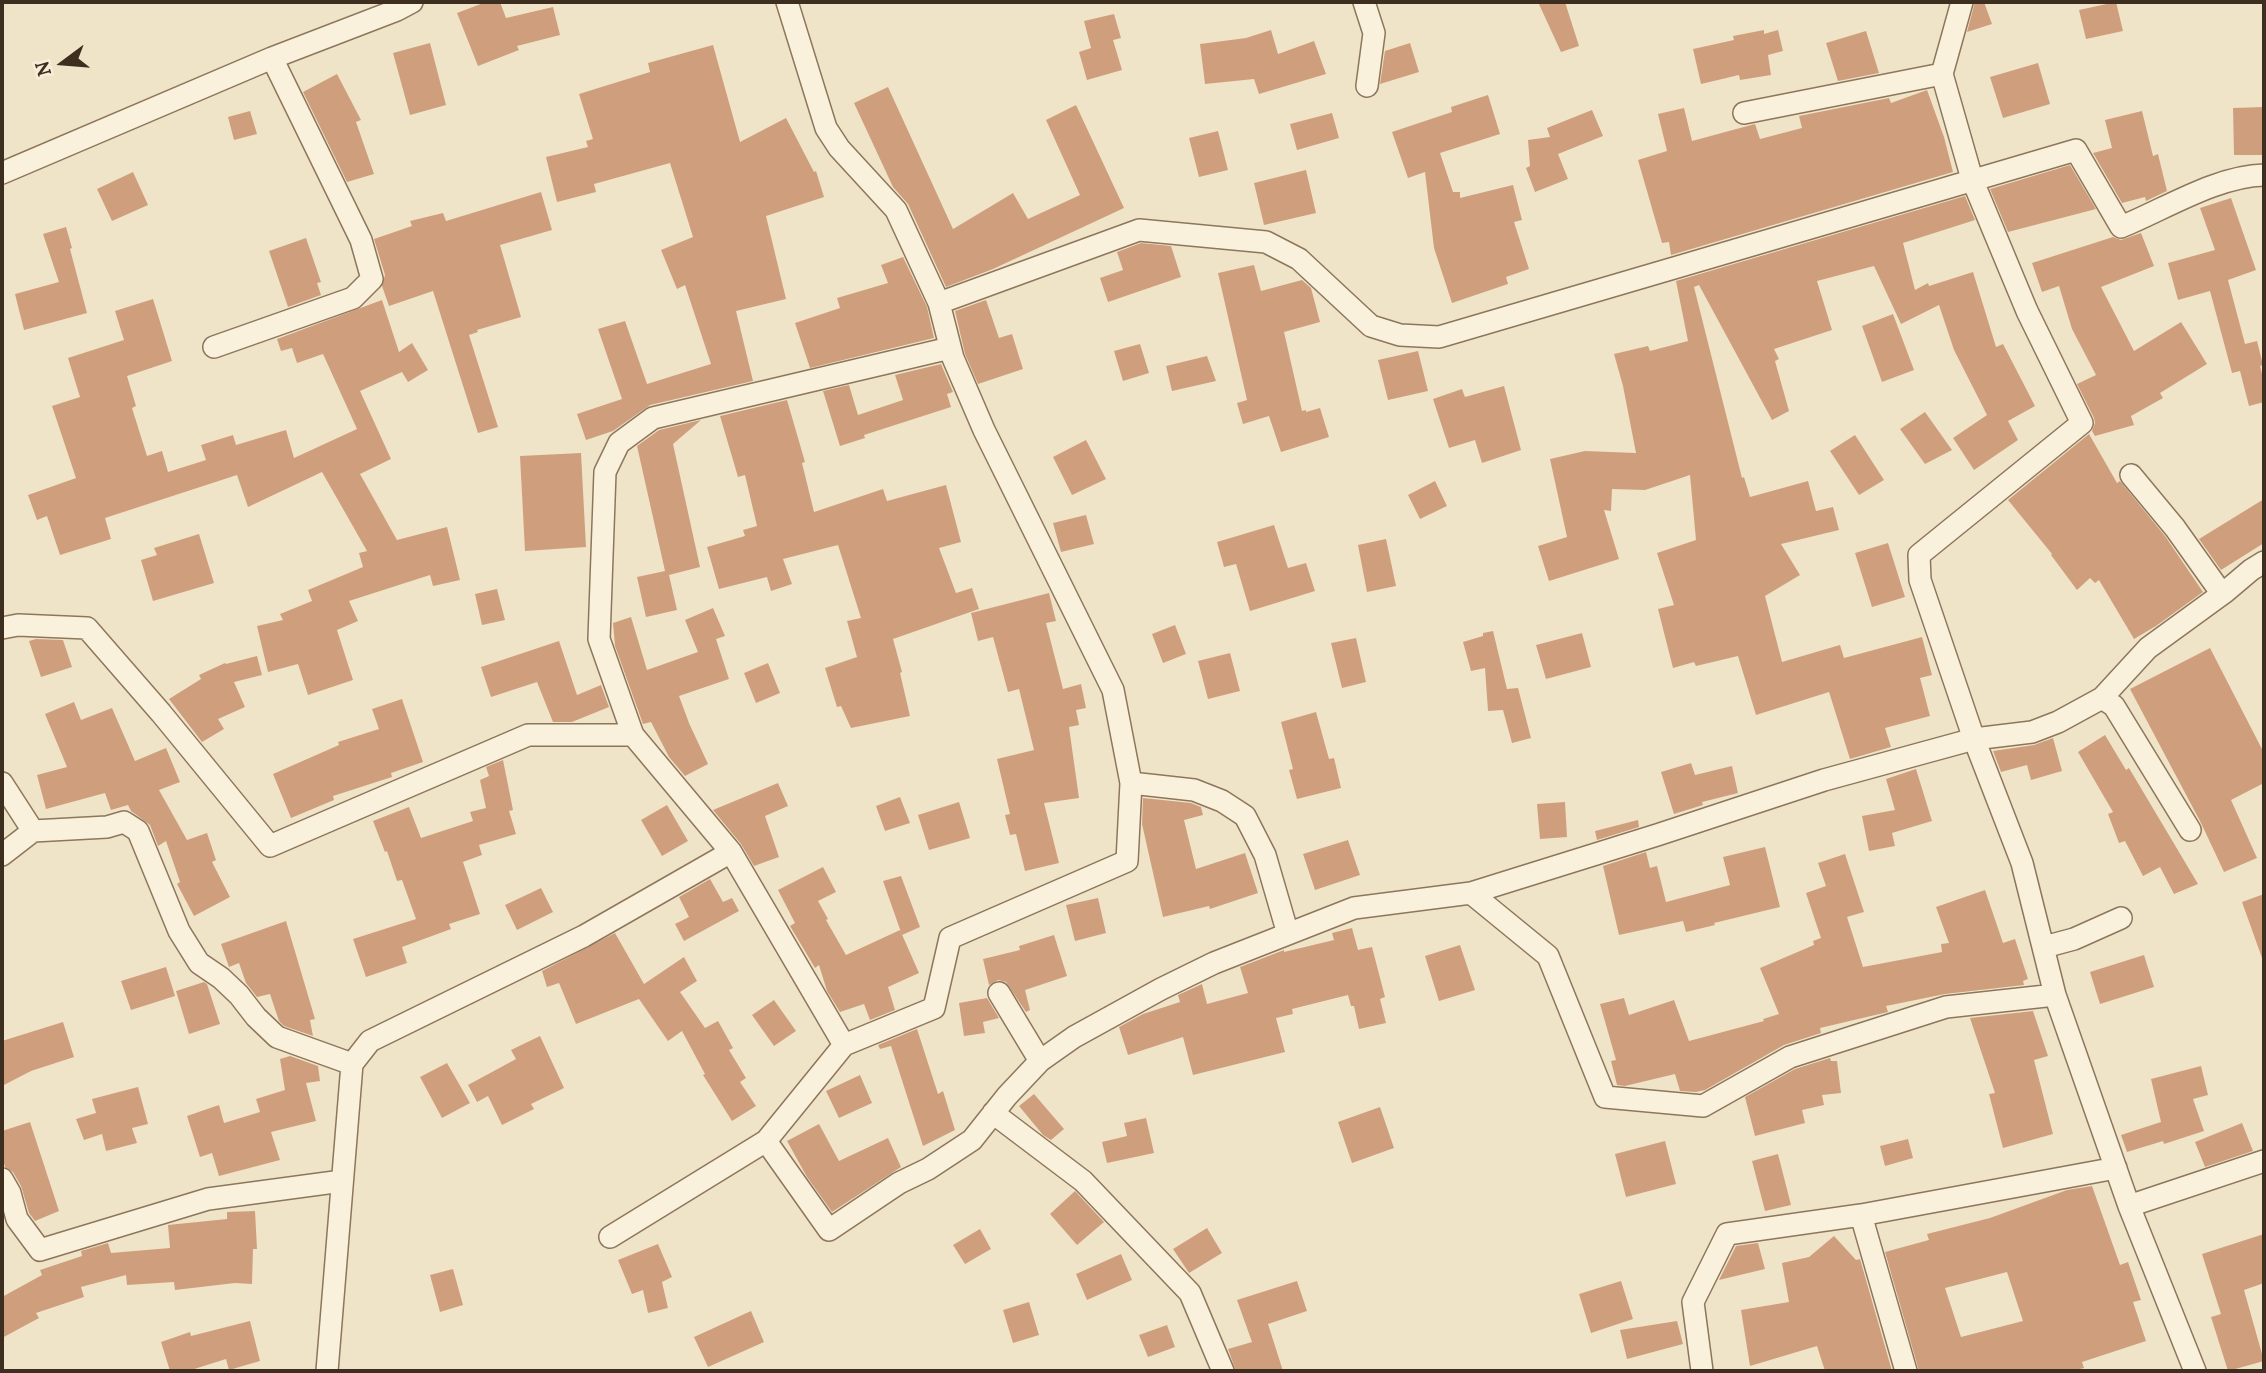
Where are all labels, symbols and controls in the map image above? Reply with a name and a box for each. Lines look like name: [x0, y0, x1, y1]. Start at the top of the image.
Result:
north arrow: [28, 28, 98, 98]
text: N: [29, 58, 56, 79]

